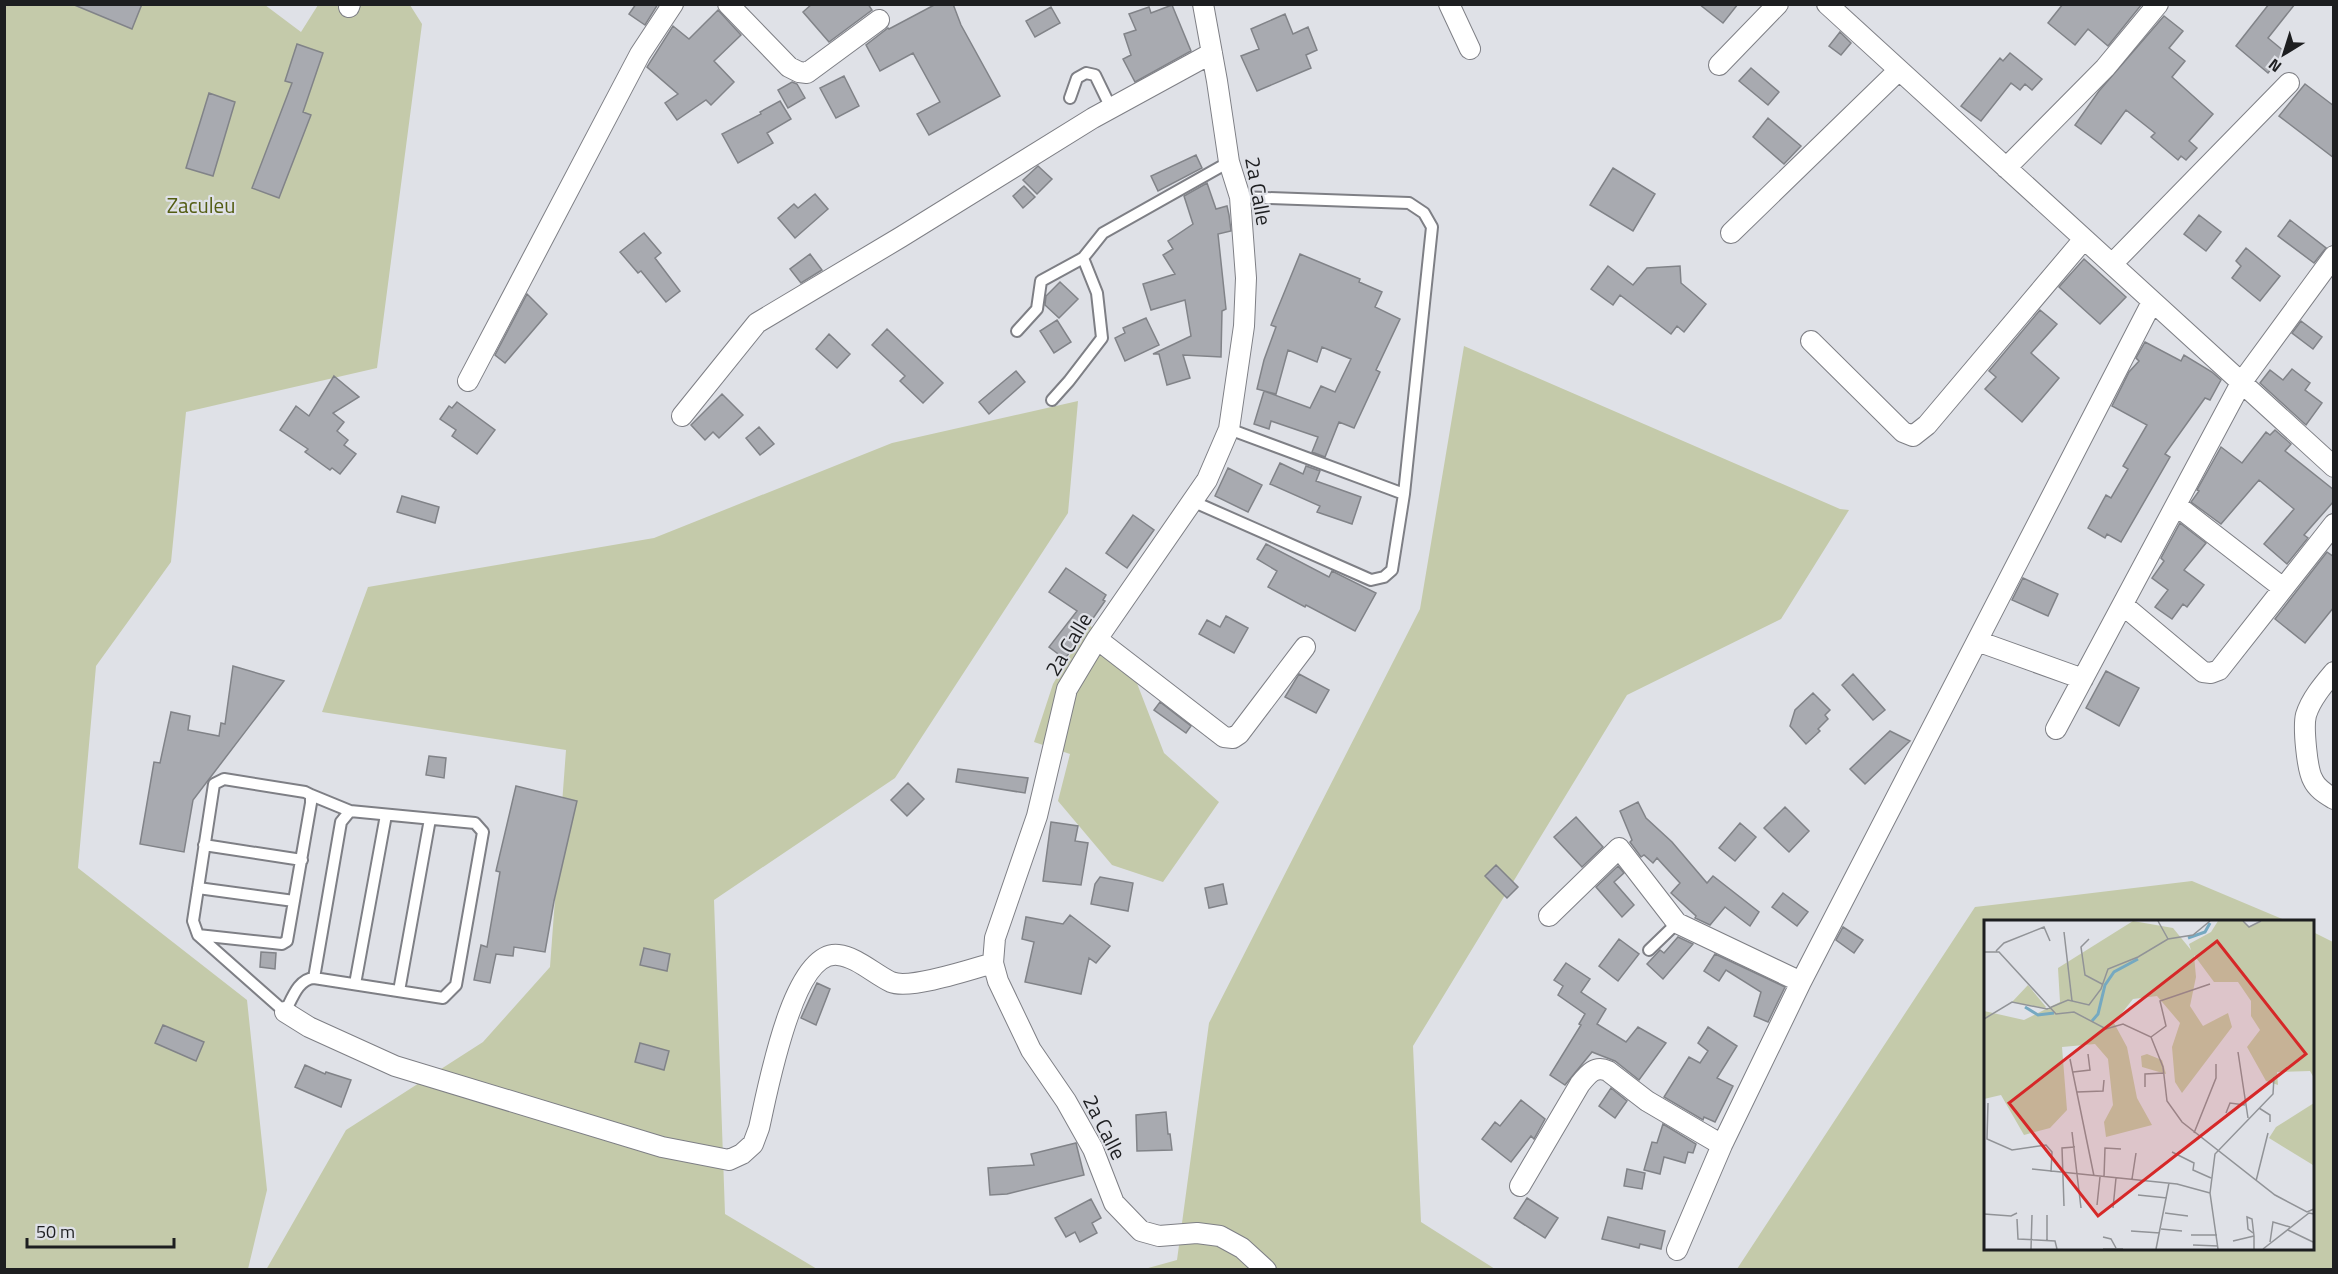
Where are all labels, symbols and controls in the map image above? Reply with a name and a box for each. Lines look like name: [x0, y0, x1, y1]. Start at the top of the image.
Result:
north arrow: [2254, 24, 2314, 84]
text: N: [2263, 53, 2287, 79]
street label: 2a Calle: [1237, 154, 1281, 228]
park label: Zaculeu: [167, 189, 235, 221]
street label: 2a Calle: [1036, 606, 1100, 682]
inset map: [1984, 920, 2314, 1250]
street label: 2a Calle: [1075, 1089, 1135, 1165]
scale bar: [27, 1211, 174, 1249]
text: 50 m: [36, 1218, 75, 1245]

